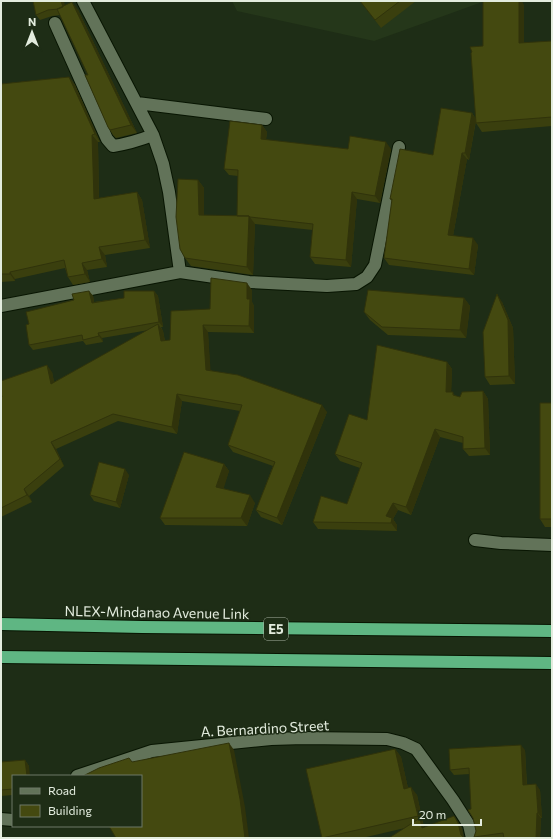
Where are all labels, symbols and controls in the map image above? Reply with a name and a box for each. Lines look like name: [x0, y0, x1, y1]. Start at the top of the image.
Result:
north arrow: [12, 12, 52, 52]
text: N: [28, 15, 36, 28]
street label: NLEX-Mindanao Avenue Link: [64, 602, 250, 622]
road number: E5: [264, 618, 288, 640]
street label: A. Bernardino Street: [200, 716, 330, 740]
legend: [12, 775, 142, 827]
text: Road: [48, 783, 76, 797]
scale bar: [413, 801, 481, 827]
text: Building: [48, 803, 92, 817]
text: 20 m: [419, 807, 446, 821]

